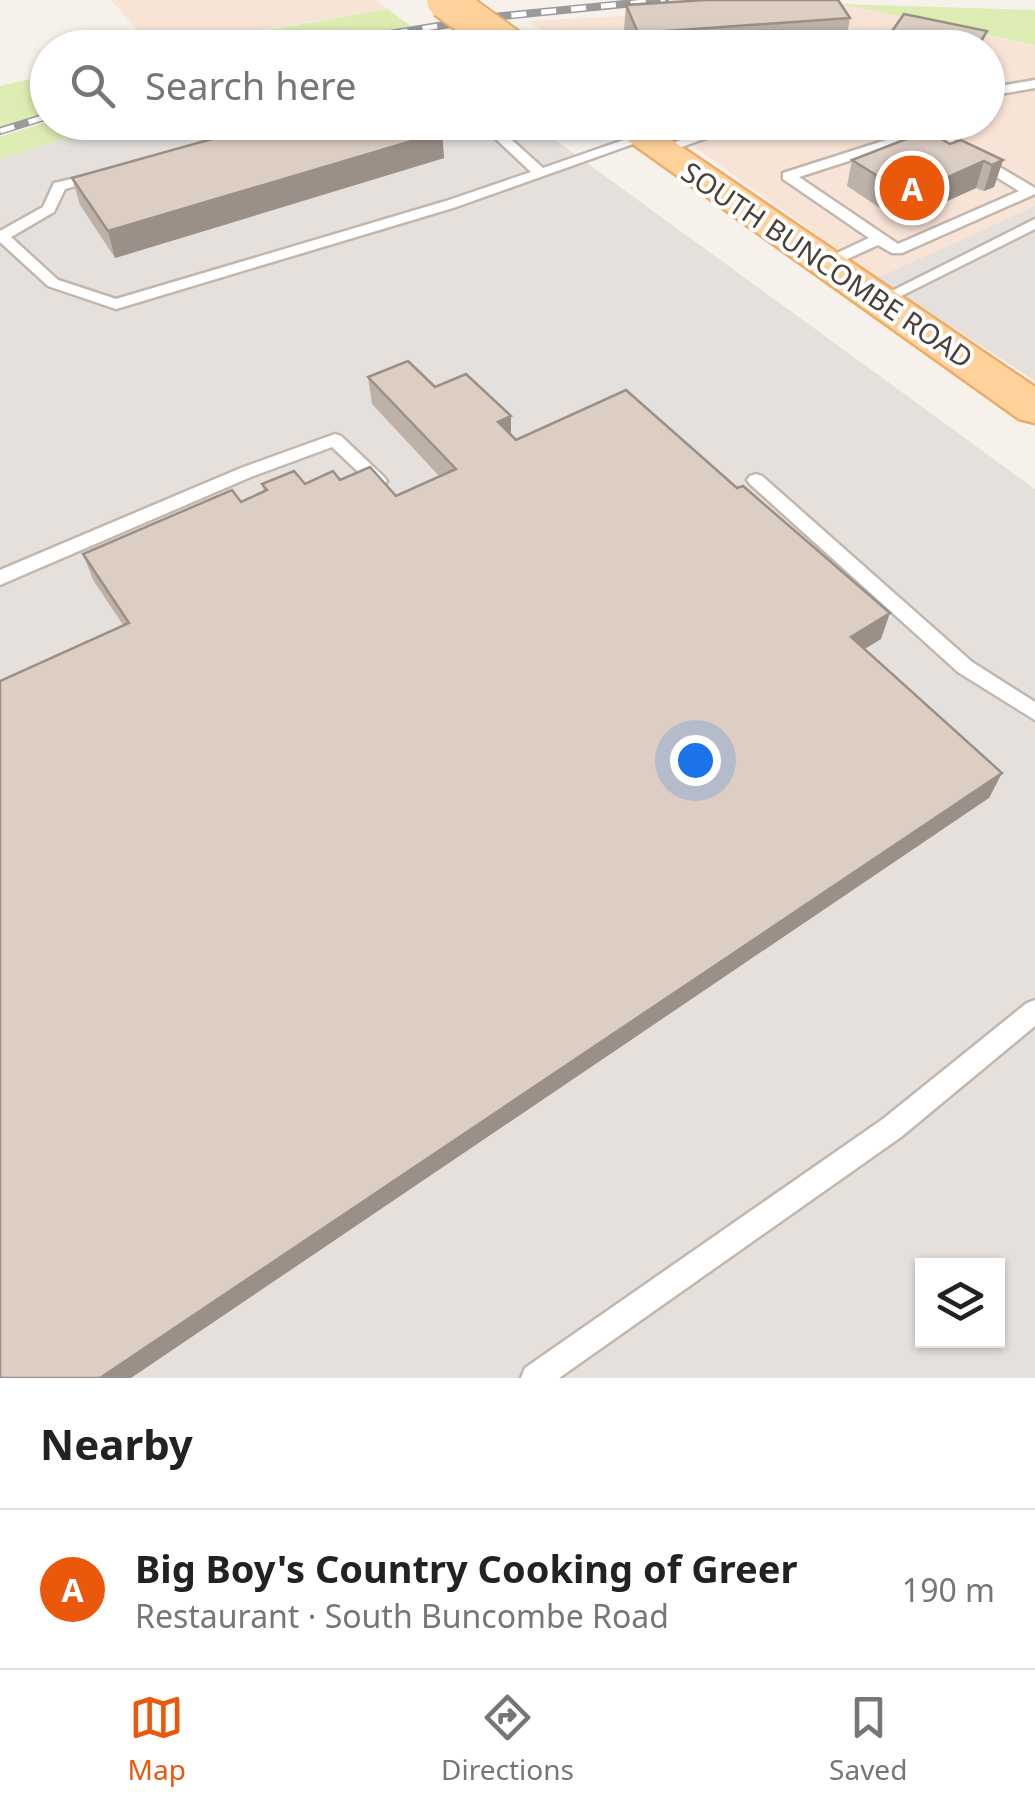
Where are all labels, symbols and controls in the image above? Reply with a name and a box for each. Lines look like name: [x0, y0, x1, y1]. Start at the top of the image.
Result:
search box: [30, 30, 1005, 140]
icon: search: [65, 58, 120, 113]
text: Search here: [145, 59, 356, 111]
pin: A: [880, 150, 944, 226]
street label: SOUTH BUNCOMBE ROAD: [675, 155, 979, 375]
your location: [670, 735, 721, 786]
map controls: [915, 1258, 1005, 1348]
button: layers: [915, 1258, 1005, 1348]
text: Nearby: [40, 1415, 193, 1472]
text: Big Boy's Country Cooking of Greer: [135, 1542, 797, 1594]
text: A: [61, 1568, 84, 1611]
text: 190 m: [902, 1568, 995, 1611]
text: Restaurant · South Buncombe Road: [135, 1594, 669, 1637]
tab: Map: [128, 1690, 186, 1788]
tab: Directions: [441, 1690, 574, 1788]
tab: Saved: [829, 1690, 907, 1788]

